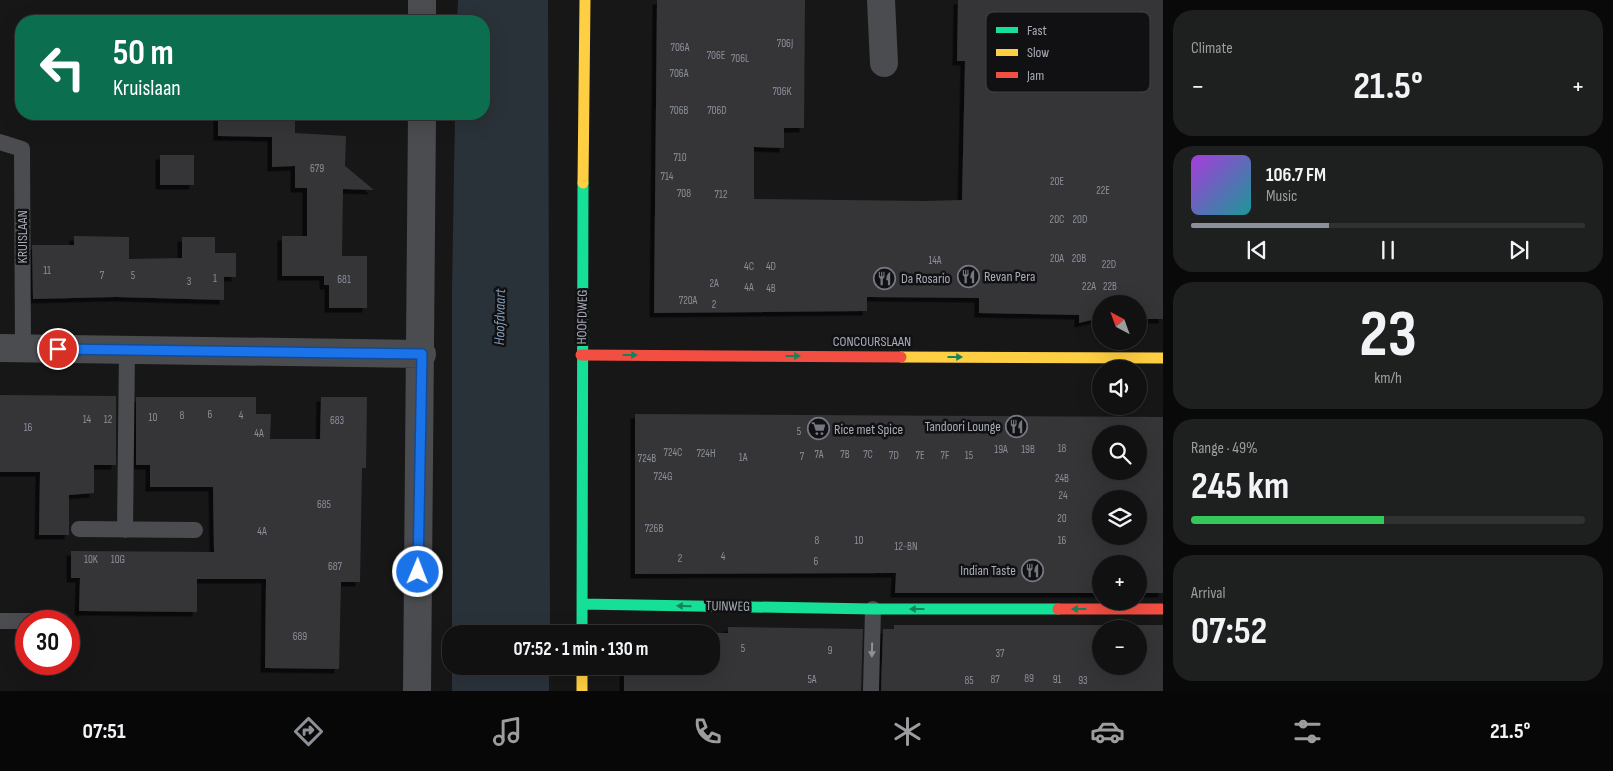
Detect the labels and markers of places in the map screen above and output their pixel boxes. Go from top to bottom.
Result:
restaurant icon: Revan Pera [956,264,980,288]
restaurant icon: Da Rosario [873,266,897,290]
place label: Revan Pera [984,268,1035,285]
place label: Da Rosario [901,270,950,287]
pin [37,328,79,370]
restaurant icon: Tandoori Lounge [1005,414,1029,438]
supermarket icon: Rice met Spice [806,417,830,441]
place label: Tandoori Lounge [925,418,1001,435]
place label: Rice met Spice [834,421,903,438]
restaurant icon: Indian Taste [1020,558,1044,582]
place label: Indian Taste [960,562,1016,579]

